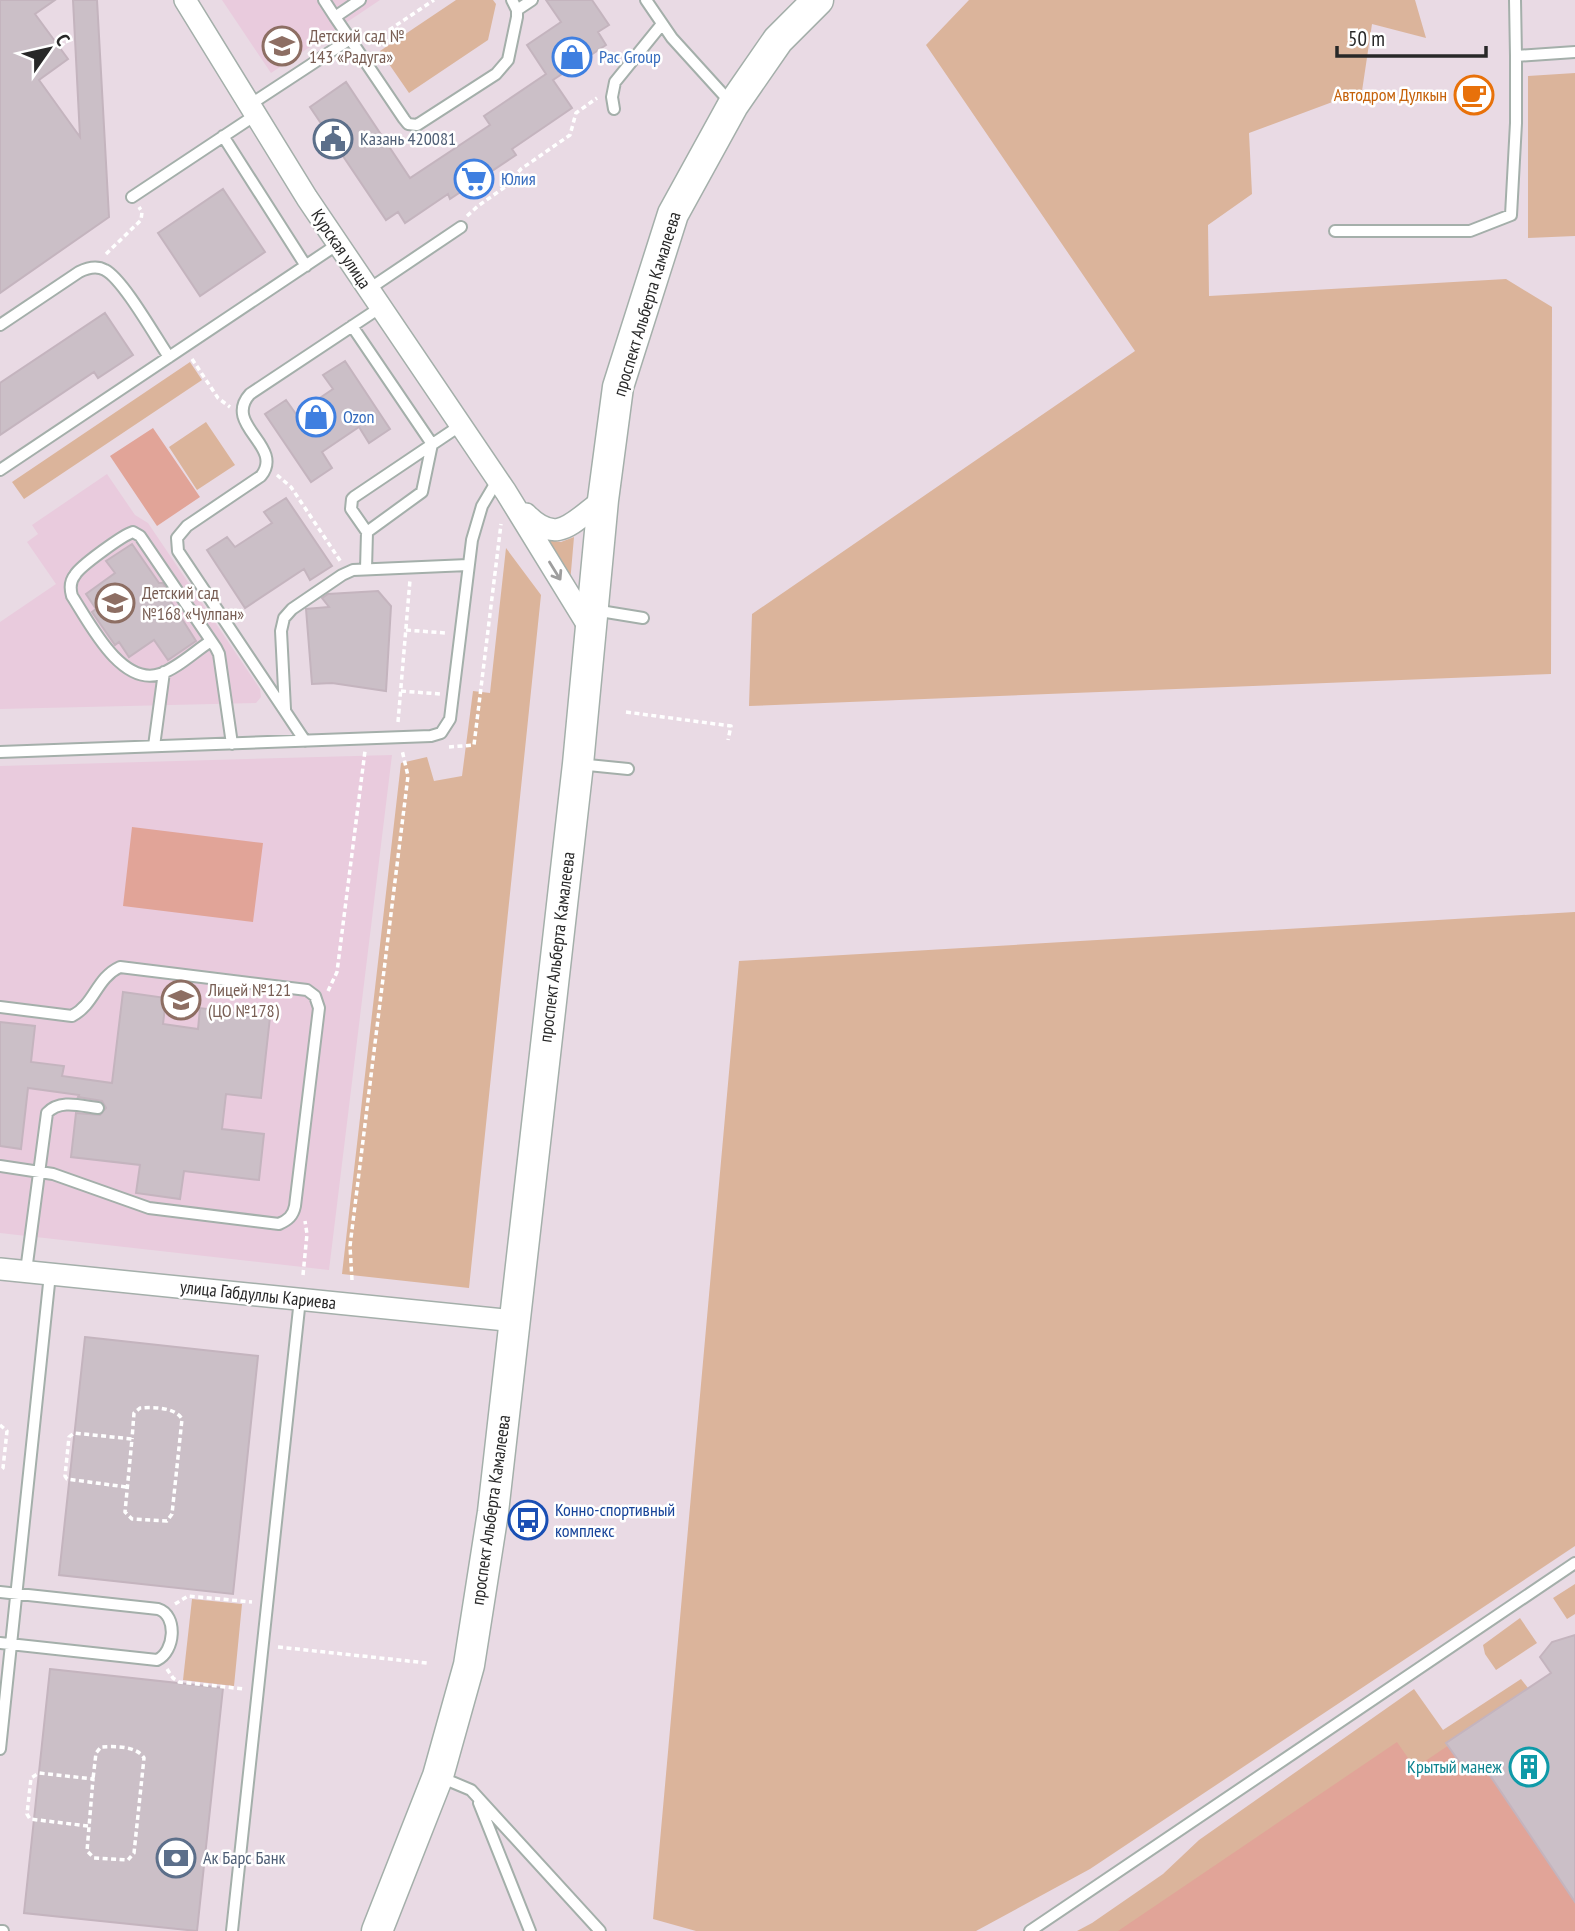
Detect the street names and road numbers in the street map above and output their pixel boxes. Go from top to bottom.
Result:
street label: Курская улица [306,204,377,293]
street label: проспект Альберта Камалеева [607,209,686,399]
street label: проспект Альберта Камалеева [533,850,580,1044]
street label: улица Габдуллы Кариева [179,1275,337,1314]
street label: проспект Альберта Камалеева [466,1413,515,1606]

